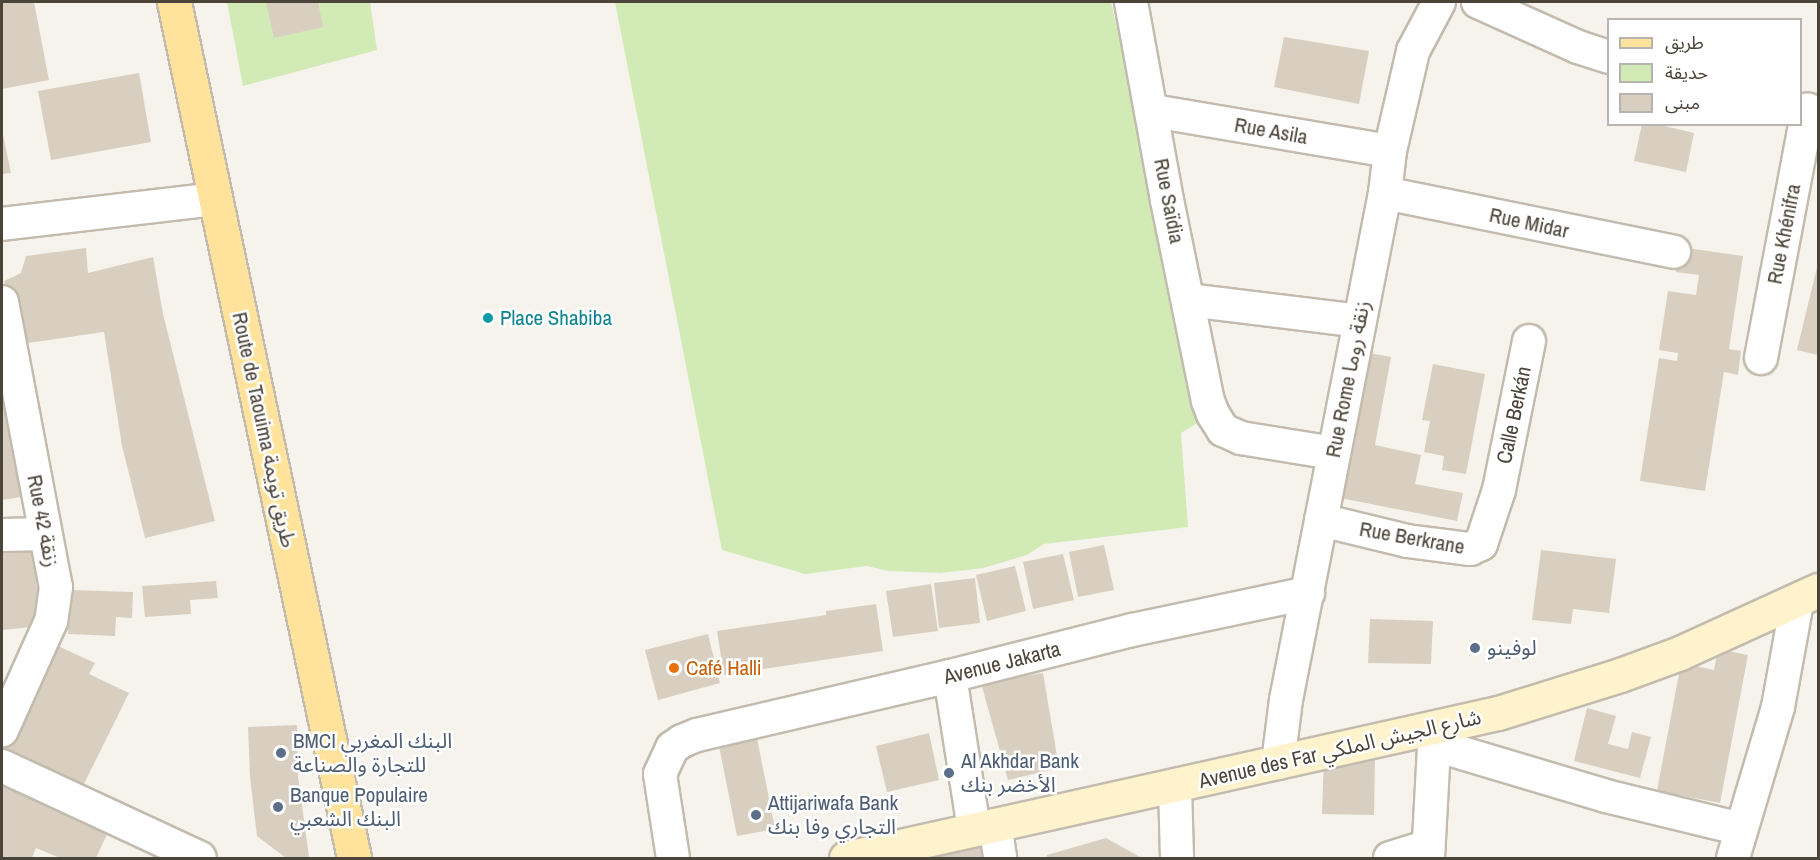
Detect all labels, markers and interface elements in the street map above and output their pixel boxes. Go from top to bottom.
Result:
legend [1607,18,1802,126]
text: طريق [1665,30,1704,55]
text: حديقة [1665,60,1708,85]
text: مبنى [1665,90,1700,115]
street label: Rue Asila [1232,112,1310,150]
street label: Rue Saïdia [1148,156,1190,246]
street label: Rue Khénifra [1762,182,1806,286]
street label: Rue Midar [1487,202,1571,244]
street label: Rue Rome زنقة روما [1320,298,1376,460]
place label: Place Shabiba [500,305,612,331]
street label: Route de Taouima طريق تويمة [227,310,301,550]
marker: Place Shabiba [481,311,495,325]
street label: Calle Berkán [1491,364,1537,466]
street label: Rue 42 زنقة [22,473,64,569]
street label: Rue Berkrane [1357,516,1467,560]
place label: لوفينو [1487,635,1537,661]
street label: Avenue Jakarta [941,636,1063,690]
marker: لوفينو [1468,641,1482,655]
place label: Café Halli [686,655,762,681]
marker: Café Halli [667,661,681,675]
street label: Avenue des Far شارع الجيش الملكي [1196,704,1484,794]
place label: BMCI البنك المغربي للتجارة والصناعة [293,728,452,778]
marker: BMCI البنك المغربي للتجارة والصناعة [274,746,288,760]
place label: Al Akhdar Bank الأخضر بنك [961,748,1080,798]
marker: Al Akhdar Bank الأخضر بنك [942,766,956,780]
place label: Banque Populaire البنك الشعبي [290,782,428,832]
place label: Attijariwafa Bank التجاري وفا بنك [768,790,898,840]
marker: Banque Populaire البنك الشعبي [271,800,285,814]
marker: Attijariwafa Bank التجاري وفا بنك [749,808,763,822]

